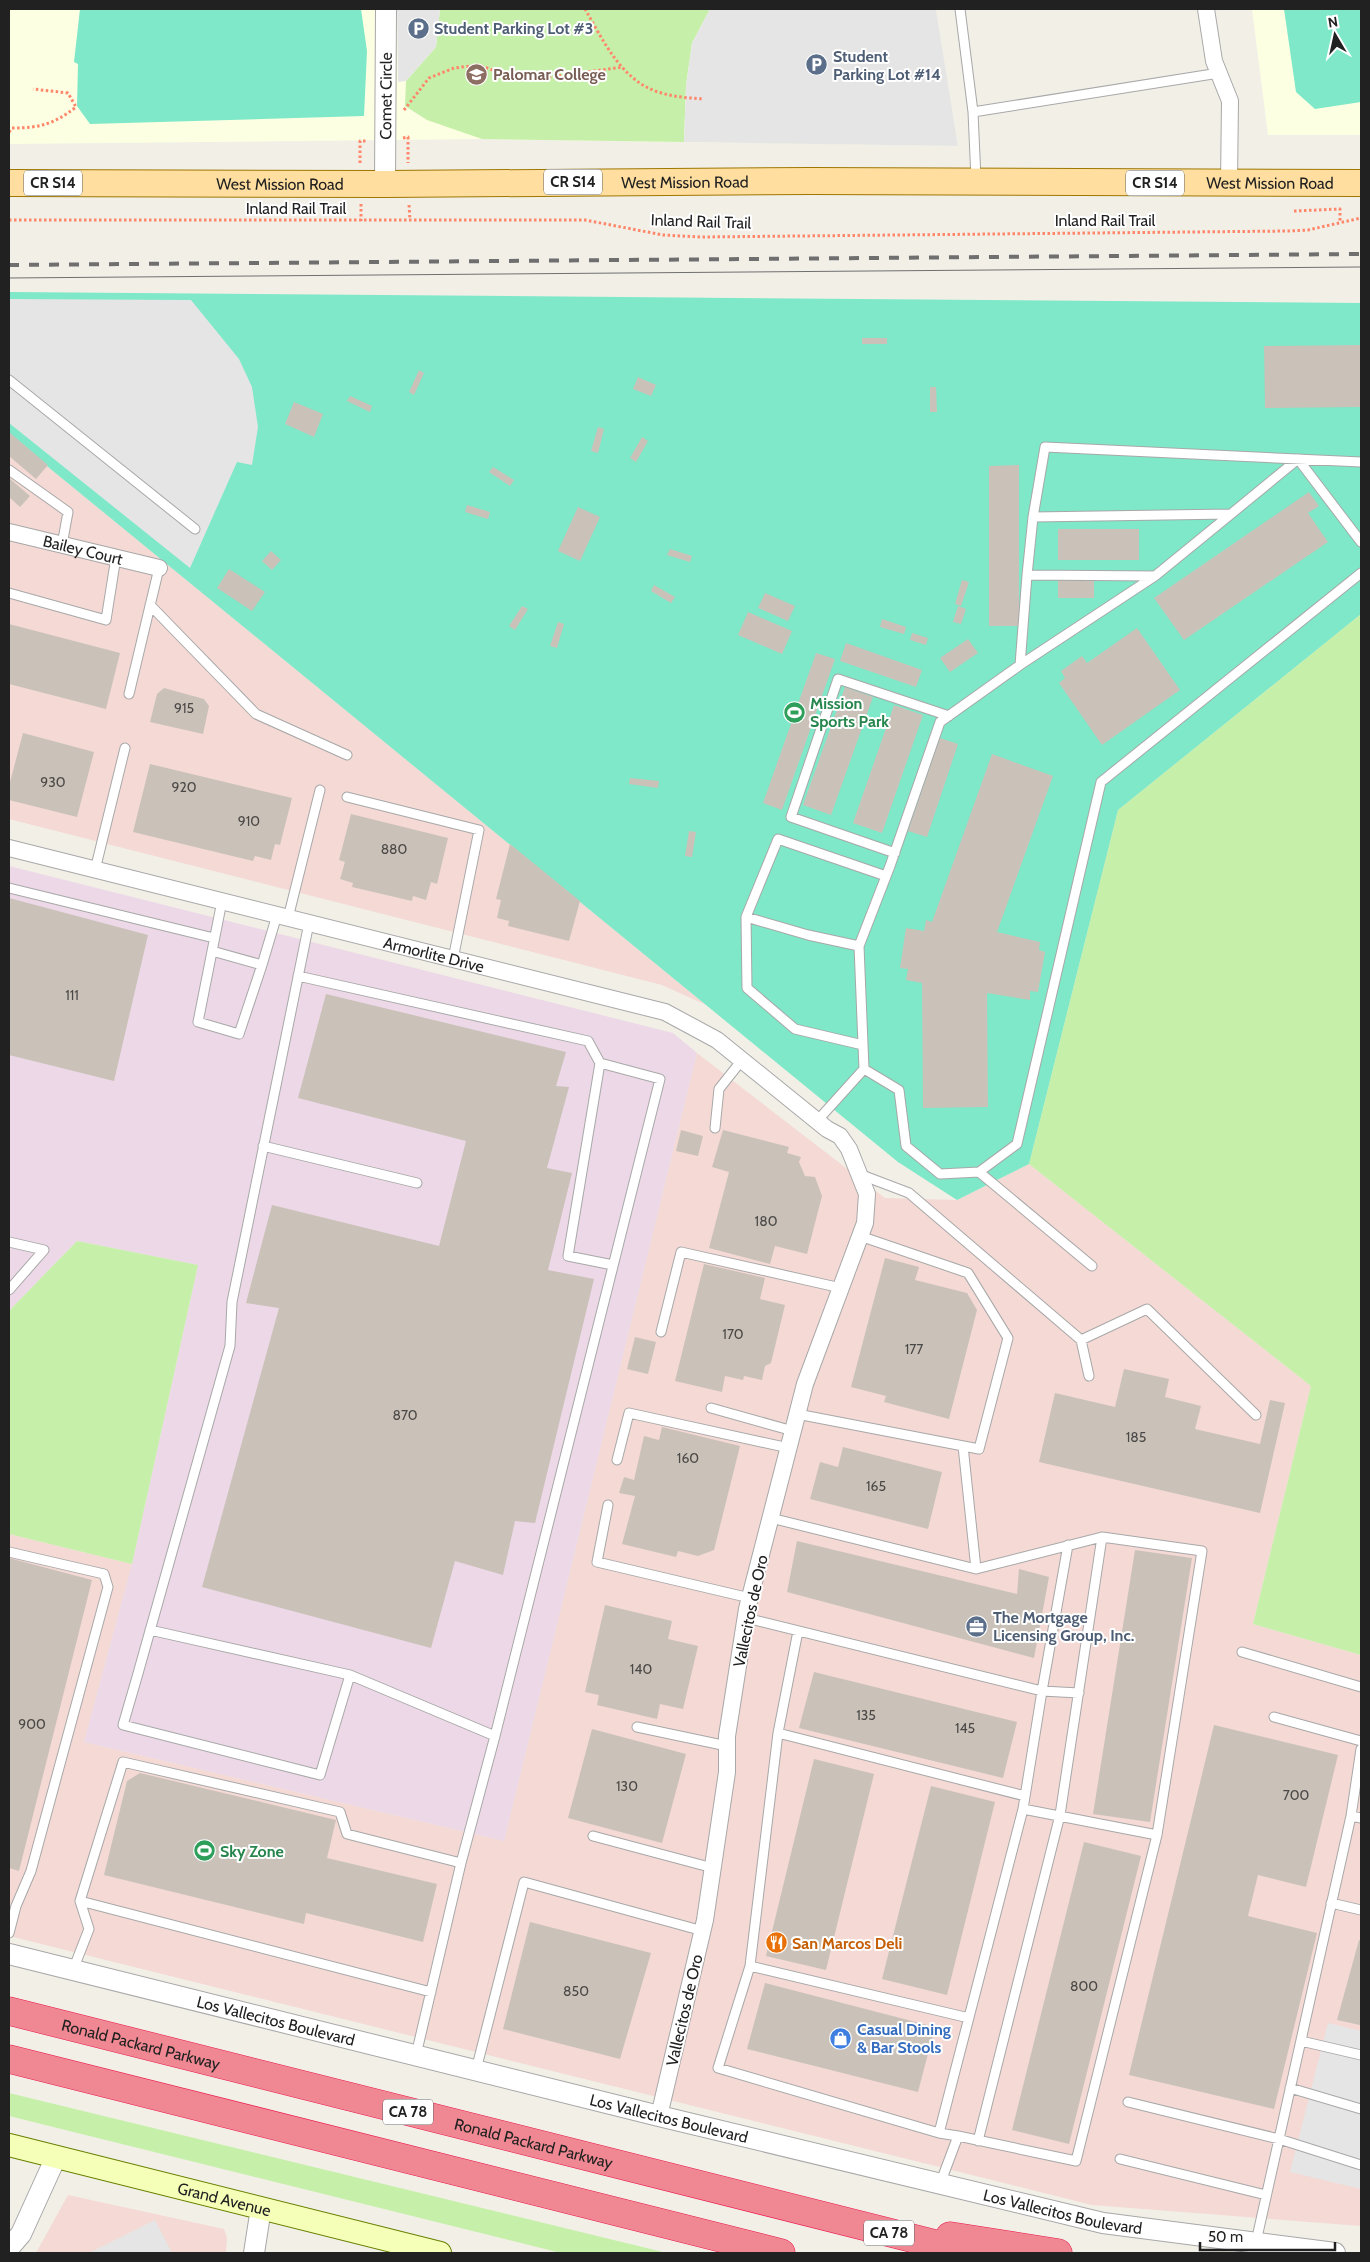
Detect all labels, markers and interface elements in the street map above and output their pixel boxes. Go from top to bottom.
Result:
north arrow [1310,10,1360,60]
text: N [1327,12,1339,32]
parking icon: Student Parking Lot #3 [406,16,430,40]
place label: Student Parking Lot #3 [434,19,593,38]
place label: Student Parking Lot #14 [833,47,941,84]
street label: Comet Circle [376,52,396,140]
parking icon: Student Parking Lot #14 [805,53,829,77]
school or university icon: Palomar College [465,62,489,86]
place label: Palomar College [493,65,606,84]
road number: CR S14 [24,170,82,196]
road number: CR S14 [544,170,602,194]
road number: CR S14 [1126,170,1184,196]
street label: West Mission Road [621,172,749,192]
street label: West Mission Road [1206,173,1334,193]
street label: West Mission Road [216,175,344,194]
street label: Inland Rail Trail [246,199,347,218]
street label: Inland Rail Trail [650,210,752,233]
street label: Inland Rail Trail [1055,211,1156,230]
street label: Bailey Court [41,531,125,569]
place label: Mission Sports Park [810,694,889,731]
house number: 915 [174,699,194,717]
sports icon: Mission Sports Park [782,700,806,724]
house number: 930 [40,773,66,791]
house number: 920 [171,778,197,796]
house number: 910 [238,812,260,830]
house number: 880 [381,840,408,858]
street label: Armorlite Drive [381,933,486,976]
house number: 111 [65,986,79,1004]
house number: 180 [755,1212,778,1230]
house number: 170 [722,1325,744,1343]
house number: 177 [905,1340,923,1358]
house number: 870 [392,1406,418,1424]
house number: 185 [1126,1428,1146,1446]
house number: 160 [677,1449,699,1467]
house number: 165 [866,1477,886,1495]
street label: Vallecitos de Oro [729,1553,772,1669]
place label: The Mortgage Licensing Group, Inc. [993,1608,1134,1645]
office icon: The Mortgage Licensing Group, Inc. [965,1614,989,1638]
house number: 140 [630,1660,652,1678]
house number: 135 [856,1706,876,1724]
house number: 900 [18,1715,46,1733]
house number: 145 [955,1719,975,1737]
house number: 130 [616,1777,638,1795]
house number: 700 [1283,1786,1309,1804]
sports icon: Sky Zone [192,1839,216,1863]
place label: Sky Zone [220,1842,284,1861]
restaurant icon: San Marcos Deli [764,1931,788,1955]
place label: San Marcos Deli [792,1934,902,1953]
street label: Vallecitos de Oro [662,1952,707,2068]
house number: 800 [1070,1977,1098,1995]
house number: 850 [563,1982,589,2000]
street label: Los Vallecitos Boulevard [195,1992,357,2050]
street label: Ronald Packard Parkway [59,2016,222,2074]
place label: Casual Dining & Bar Stools [857,2020,951,2057]
shop icon: Casual Dining & Bar Stools [829,2026,853,2050]
street label: Los Vallecitos Boulevard [588,2090,750,2147]
road number: CA 78 [383,2100,433,2124]
street label: Ronald Packard Parkway [452,2114,615,2173]
street label: Grand Avenue [176,2179,273,2220]
street label: Los Vallecitos Boulevard [981,2185,1143,2238]
road number: CA 78 [864,2220,914,2246]
scale bar [1200,2220,1335,2252]
text: 50 m [1208,2228,1243,2246]

